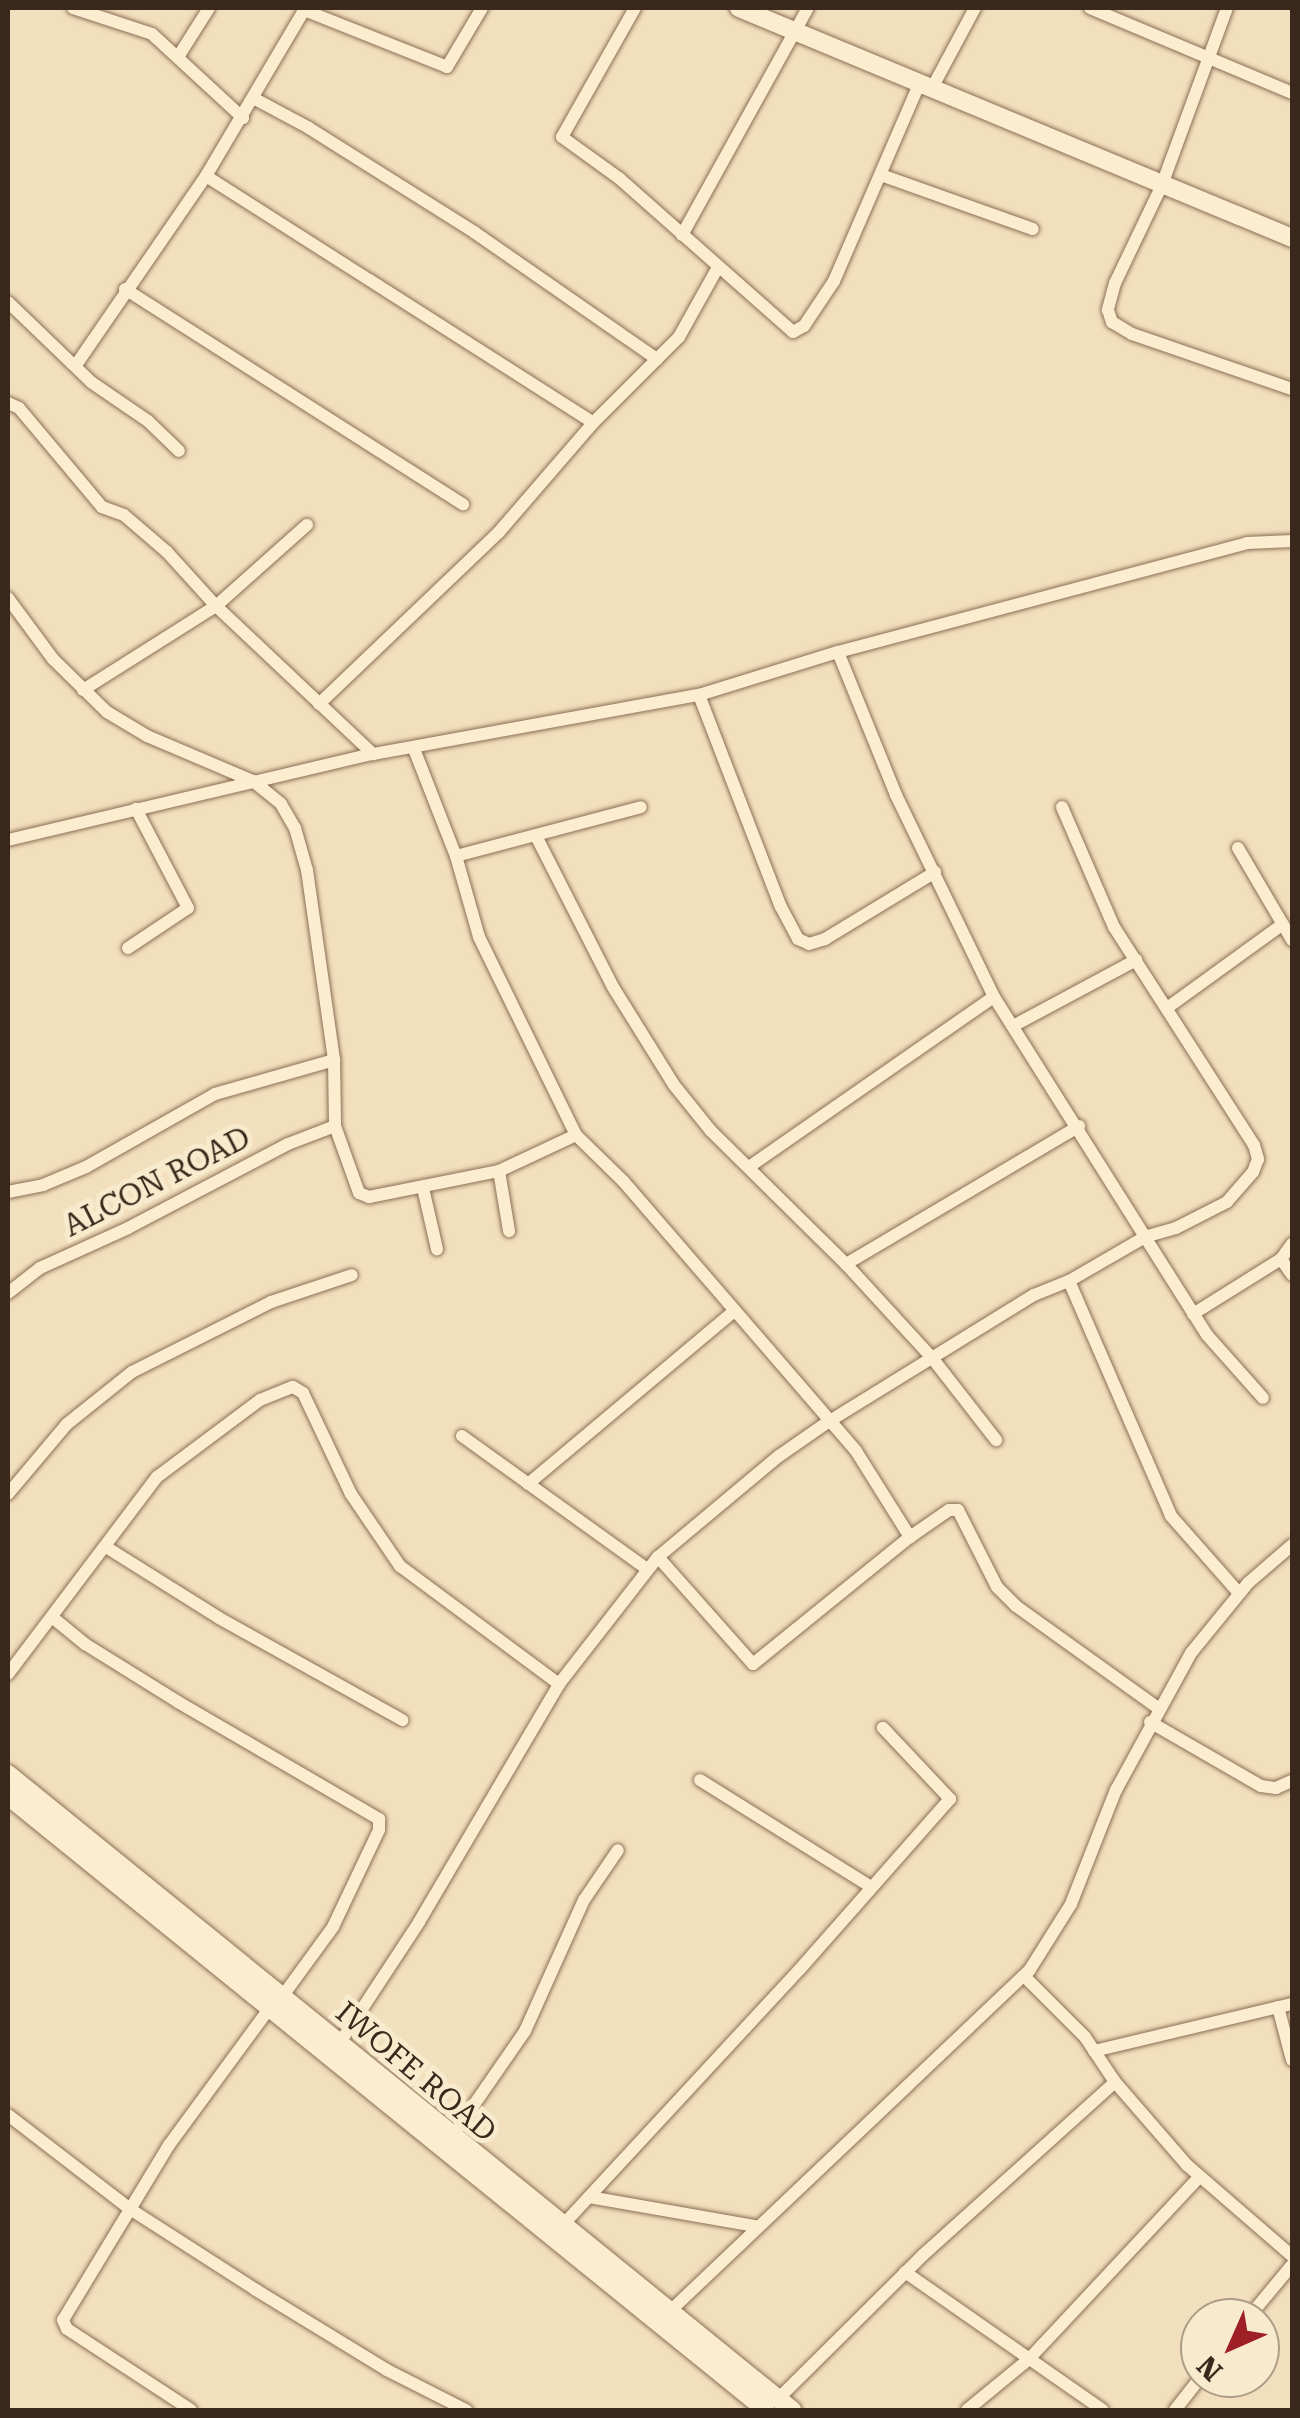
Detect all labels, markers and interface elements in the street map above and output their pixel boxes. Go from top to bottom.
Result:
street label: ALCON ROAD [58,1120,256,1244]
street label: IWOFE ROAD [329,1995,503,2149]
north arrow [1180,2298,1280,2398]
text: N [1191,2349,1229,2387]

